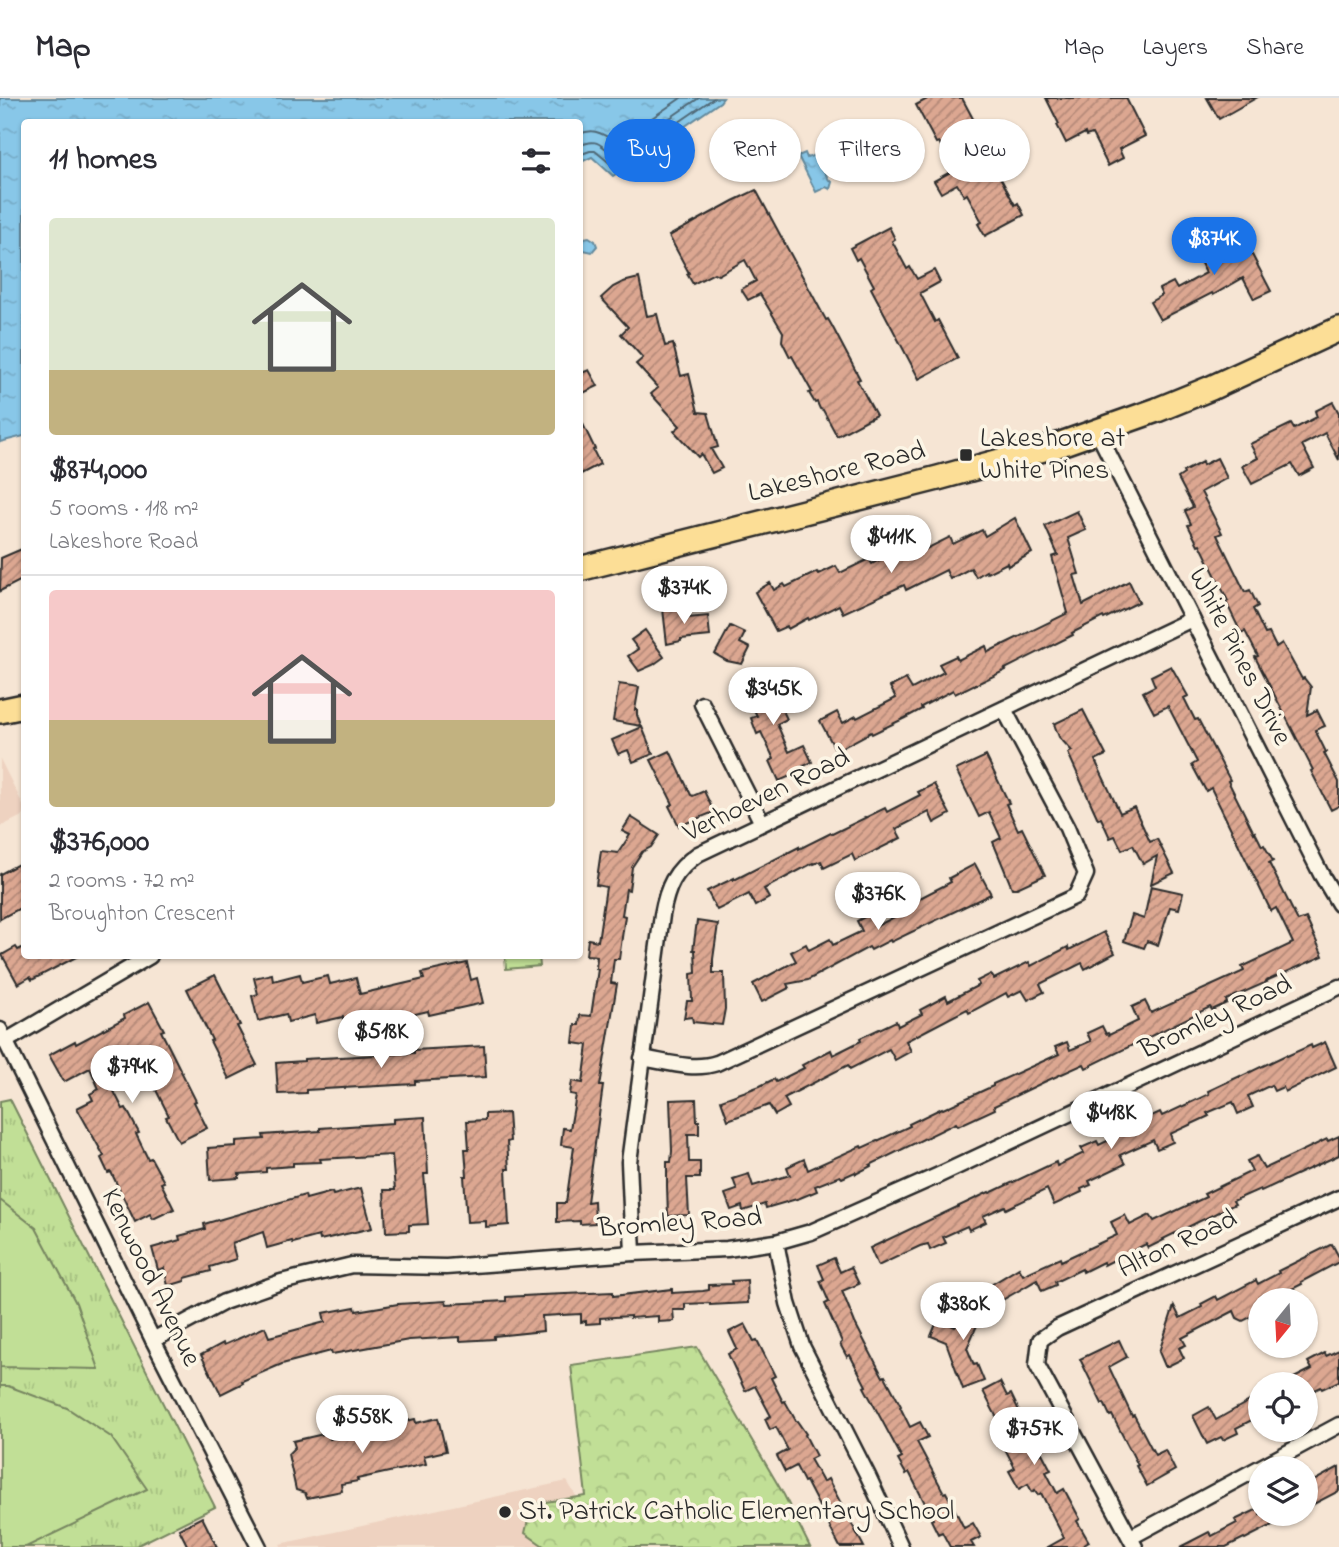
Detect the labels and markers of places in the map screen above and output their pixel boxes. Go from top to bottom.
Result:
pin: $874K [1165,218,1263,277]
place label: Lakeshore at White Pines [980,419,1125,492]
marker: Lakeshore at White Pines [958,447,974,463]
pin: $411K [842,516,940,575]
pin: $374K [635,566,733,626]
pin: $345K [724,668,822,727]
pin: $376K [829,872,927,932]
pin: $518K [332,1010,430,1070]
pin: $794K [83,1046,181,1105]
pin: $418K [1062,1091,1160,1151]
pin: $380K [914,1282,1012,1342]
pin: $558K [313,1396,411,1455]
pin: $757K [985,1408,1083,1467]
place label: St. Patrick Catholic Elementary School [519,1492,954,1533]
marker: St. Patrick Catholic Elementary School [497,1504,513,1520]

